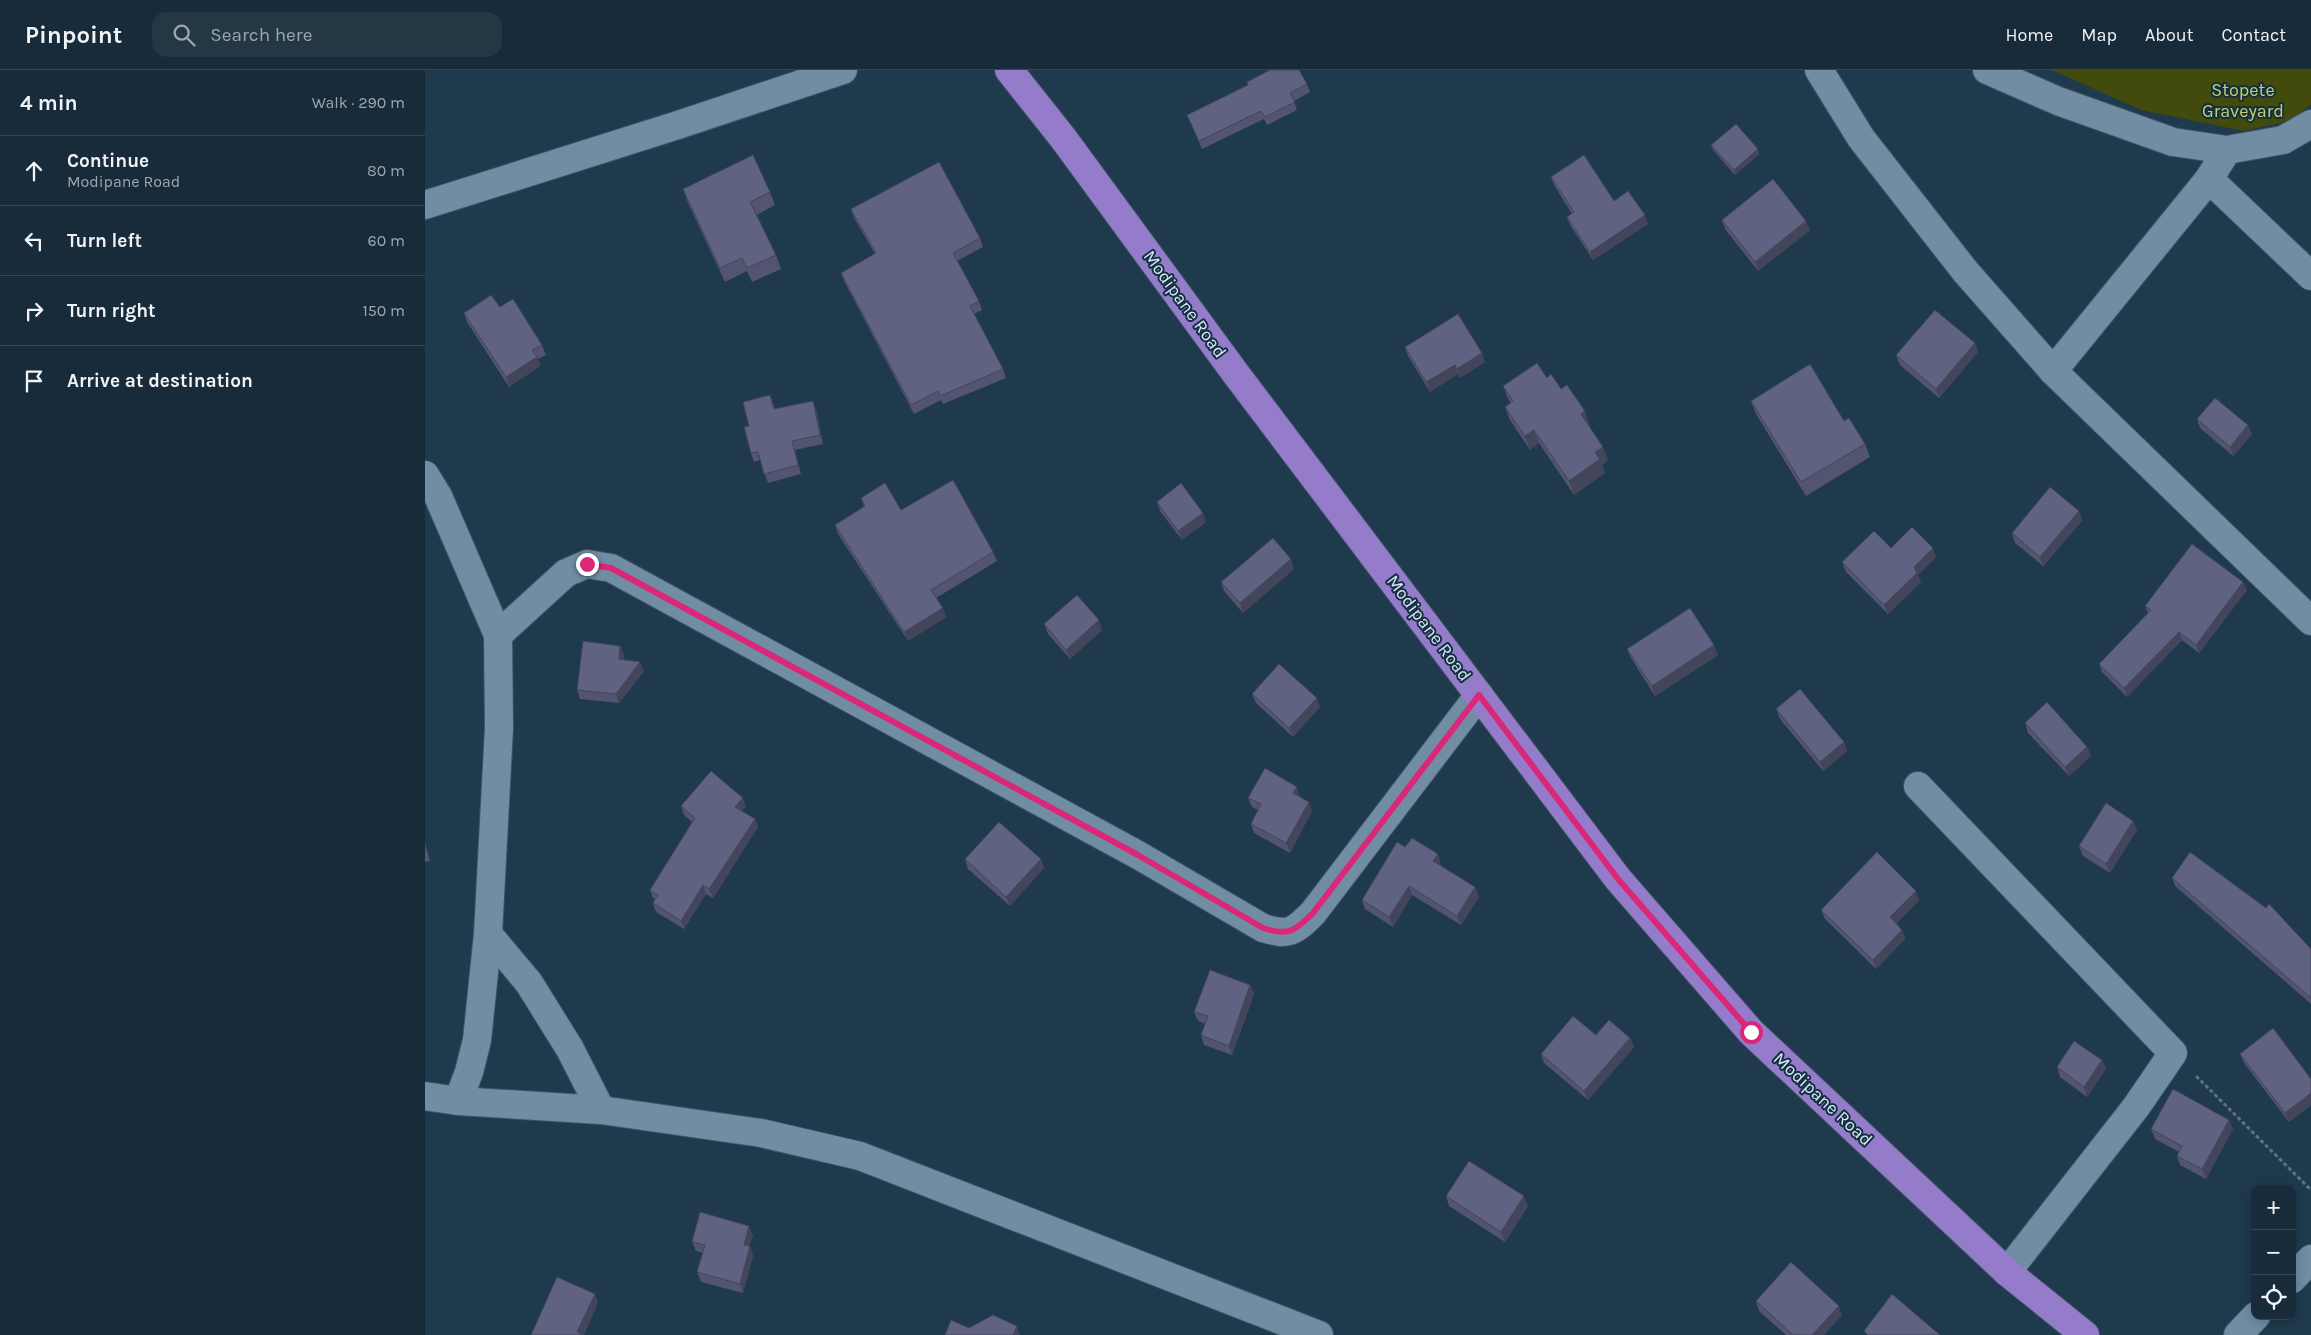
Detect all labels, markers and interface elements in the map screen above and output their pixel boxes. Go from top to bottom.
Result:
search box [152,12,502,57]
text: Pinpoint [25,21,122,49]
icon: search [170,21,198,49]
text: Search here [210,24,312,46]
text: Home [2005,24,2053,46]
text: Map [2081,24,2117,46]
text: About [2145,24,2194,46]
text: Contact [2222,24,2286,46]
park label: Stopete Graveyard [2202,79,2284,122]
text: 4 min [20,91,78,115]
text: Walk · 290 m [312,93,405,112]
text: Continue [67,150,149,172]
icon: ahead [20,157,48,185]
text: 80 m [367,161,405,180]
text: Modipane Road [67,172,180,191]
icon: left [20,227,48,255]
text: Turn left [67,230,142,252]
text: 60 m [368,231,405,250]
street label: Modipane Road [1139,246,1231,362]
icon: right [20,297,48,325]
text: Turn right [67,300,156,322]
text: 150 m [362,301,405,320]
icon: arrive [20,367,48,395]
text: Arrive at destination [67,370,253,392]
route end [576,553,599,576]
street label: Modipane Road [1382,571,1476,685]
route start [1740,1021,1763,1044]
street label: Modipane Road [1769,1048,1877,1150]
map controls [2251,1185,2296,1320]
button: + [2251,1185,2296,1230]
button: − [2251,1230,2296,1275]
button: locate [2251,1275,2296,1320]

